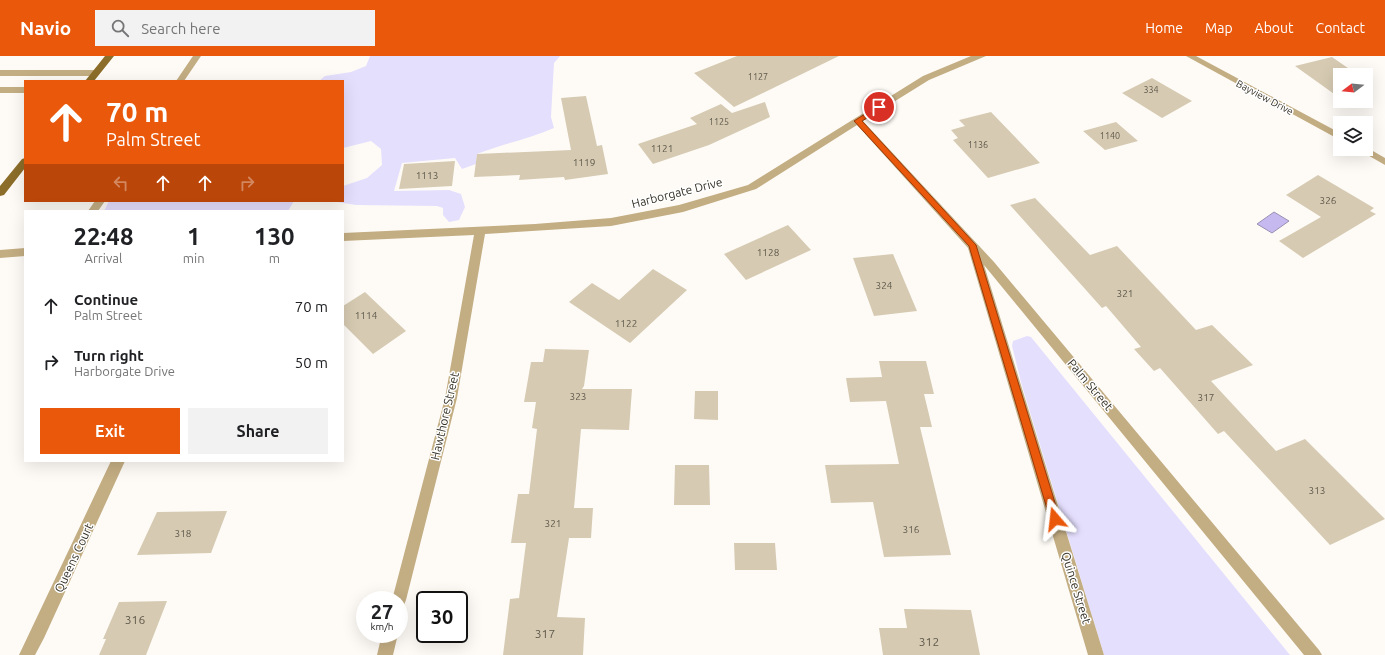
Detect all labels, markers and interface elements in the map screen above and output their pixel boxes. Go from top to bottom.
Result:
search box [95,10,375,46]
text: Navio [20,17,71,39]
icon: search [109,17,131,39]
text: Search here [141,20,220,37]
text: Home [1145,20,1183,36]
text: Map [1205,20,1233,36]
text: About [1255,20,1294,36]
text: Contact [1316,20,1365,36]
north arrow [1333,68,1373,108]
map controls [1333,68,1373,156]
house number: 1127 [748,72,768,82]
street label: Bayview Drive [1234,78,1295,117]
house number: 334 [1143,85,1159,95]
pin [862,90,896,124]
icon: ahead [40,96,92,148]
text: 70 m [106,96,168,127]
icon: arrive [868,96,890,118]
button: layers [1333,116,1373,156]
house number: 1125 [709,117,729,127]
text: Palm Street [106,129,200,149]
house number: 1140 [1100,131,1120,141]
house number: 1136 [968,140,988,150]
house number: 1121 [651,143,673,154]
house number: 1119 [573,157,595,168]
house number: 1113 [416,170,438,181]
icon: left [110,172,132,194]
icon: ahead [152,172,174,194]
icon: ahead [194,172,216,194]
icon: right [236,172,258,194]
street label: Harborgate Drive [630,175,724,210]
house number: 326 [1320,195,1337,206]
text: 22:48 [73,223,133,250]
text: 1 [187,223,200,250]
text: 130 [254,223,295,250]
house number: 1128 [757,247,780,258]
text: Arrival [84,251,122,265]
text: min [183,251,205,265]
text: m [269,251,280,265]
house number: 324 [876,280,893,291]
house number: 321 [1117,288,1133,299]
text: Continue [74,291,138,308]
icon: ahead [40,295,62,317]
text: 70 m [295,298,328,315]
text: Palm Street [74,308,142,322]
house number: 1114 [355,310,378,321]
house number: 1122 [615,318,637,329]
text: Turn right [74,347,144,364]
icon: right [40,351,62,373]
text: 50 m [295,354,328,371]
street label: Palm Street [1065,356,1116,413]
text: Harborgate Drive [74,364,175,378]
street label: Hawthore Street [428,370,461,461]
house number: 323 [570,391,586,402]
house number: 317 [1198,392,1214,403]
button: Exit [40,408,180,454]
button: Share [188,408,328,454]
house number: 313 [1309,485,1325,496]
position arrow [1034,498,1076,540]
house number: 321 [545,518,561,529]
street label: Queens Court [52,521,95,594]
house number: 316 [903,524,920,535]
house number: 318 [175,528,192,539]
street label: Quince Street [1059,550,1094,626]
speed limit sign: 30 [416,591,468,643]
text: 27 [371,600,393,623]
house number: 316 [125,613,145,626]
text: km/h [370,621,394,632]
house number: 317 [535,627,555,640]
house number: 312 [919,635,939,648]

